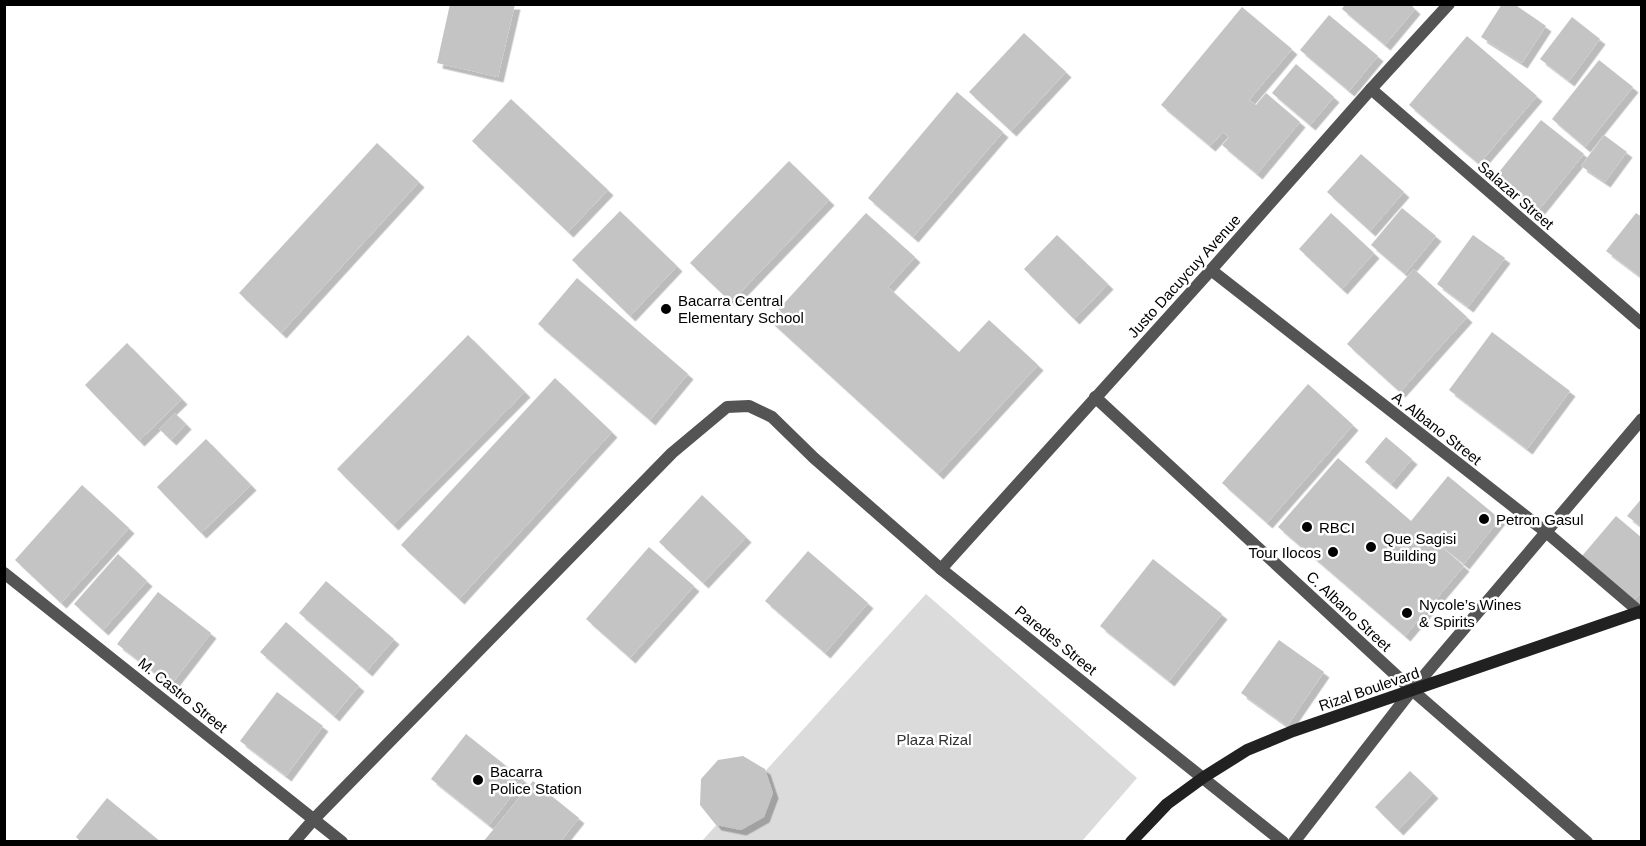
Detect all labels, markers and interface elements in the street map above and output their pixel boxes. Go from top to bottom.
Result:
street label: Salazar Street [1475,157,1558,233]
street label: Justo Dacuycuy Avenue [1124,211,1244,341]
place label: Bacarra Central Elementary School [678,292,804,326]
marker: Bacarra Central Elementary School [659,302,673,316]
street label: A. Albano Street [1389,388,1486,469]
place label: Petron Gasul [1496,511,1584,528]
marker: Petron Gasul [1477,512,1491,526]
place label: RBCI [1319,519,1355,536]
marker: RBCI [1300,520,1314,534]
place label: Que Sagisi Building [1383,530,1456,564]
marker: Que Sagisi Building [1364,540,1378,554]
place label: Tour Ilocos [1248,544,1321,561]
marker: Tour Ilocos [1326,545,1340,559]
street label: C. Albano Street [1303,568,1395,655]
place label: Nycole’s Wines & Spirits [1419,596,1521,630]
street label: Paredes Street [1012,602,1101,679]
marker: Nycole’s Wines & Spirits [1400,606,1414,620]
street label: M. Castro Street [135,654,231,736]
street label: Rizal Boulevard [1317,664,1421,714]
park label: Plaza Rizal [896,731,972,748]
place label: Bacarra Police Station [490,763,582,797]
marker: Bacarra Police Station [471,773,485,787]

